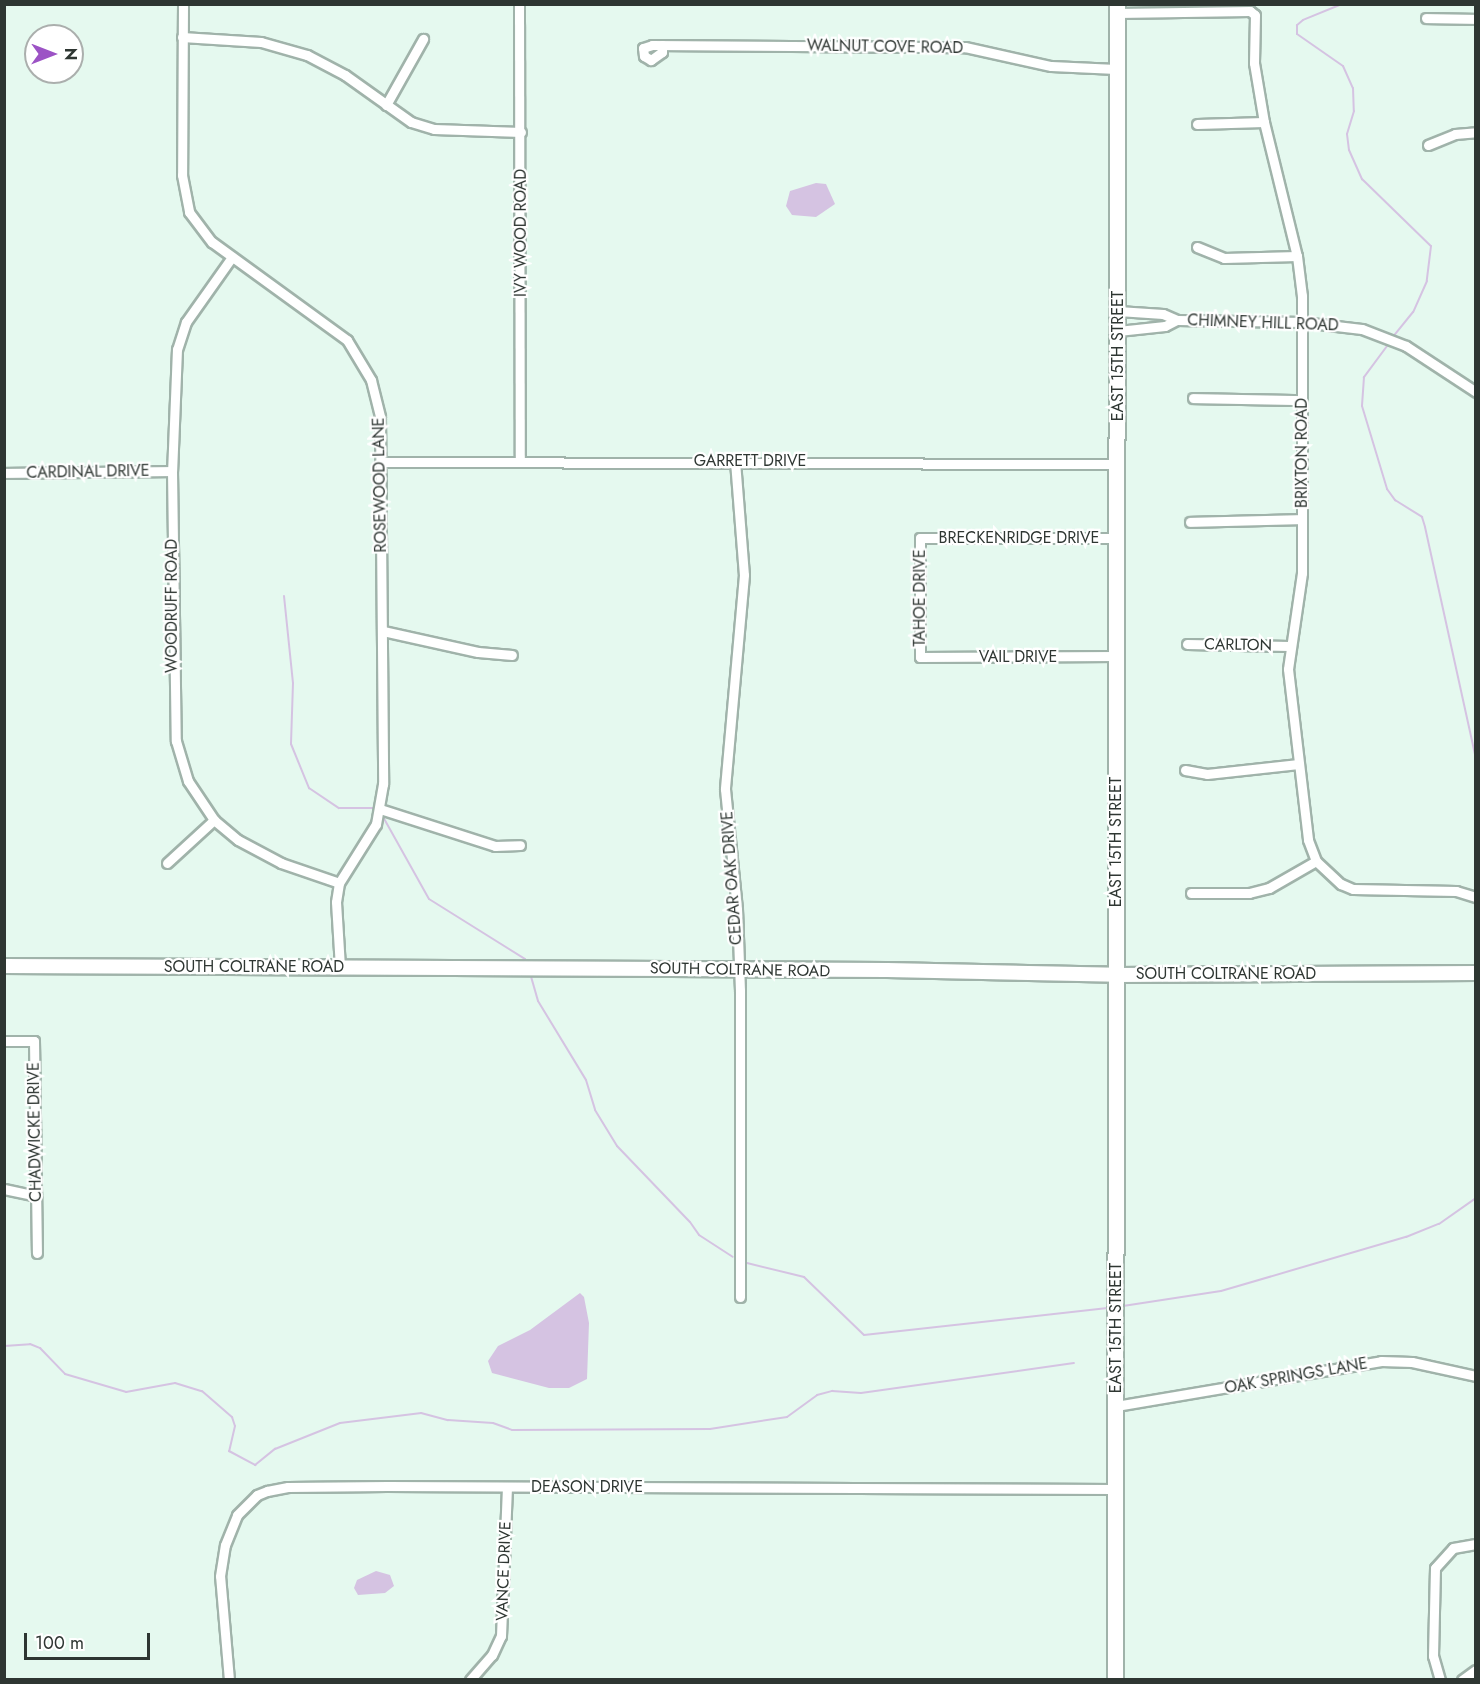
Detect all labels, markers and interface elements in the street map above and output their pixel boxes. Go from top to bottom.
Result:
north arrow [24,24,84,84]
street label: WALNUT COVE ROAD [807,36,963,58]
text: N [59,48,82,60]
street label: IVY WOOD ROAD [511,169,531,297]
street label: EAST 15TH STREET [1108,291,1128,421]
street label: CHIMNEY HILL ROAD [1187,311,1339,335]
street label: BRIXTON ROAD [1292,398,1312,508]
street label: ROSEWOOD LANE [369,417,391,553]
street label: GARRETT DRIVE [694,451,806,471]
street label: CARDINAL DRIVE [26,461,150,483]
street label: BRECKENRIDGE DRIVE [939,528,1099,548]
street label: WOODRUFF ROAD [162,539,182,673]
street label: TAHOE DRIVE [910,549,930,647]
street label: CARLTON [1204,635,1272,655]
street label: VAIL DRIVE [979,647,1057,667]
street label: EAST 15TH STREET [1106,777,1126,907]
street label: CEDAR OAK DRIVE [718,810,746,946]
street label: SOUTH COLTRANE ROAD [164,957,344,977]
street label: SOUTH COLTRANE ROAD [650,959,830,981]
street label: SOUTH COLTRANE ROAD [1136,964,1316,984]
street label: CHADWICKE DRIVE [24,1062,46,1202]
street label: EAST 15TH STREET [1106,1263,1126,1393]
street label: OAK SPRINGS LANE [1223,1354,1369,1398]
street label: DEASON DRIVE [531,1477,643,1497]
street label: VANCE DRIVE [493,1521,515,1621]
scale bar [27,1621,153,1659]
text: 100 m [35,1630,84,1656]

